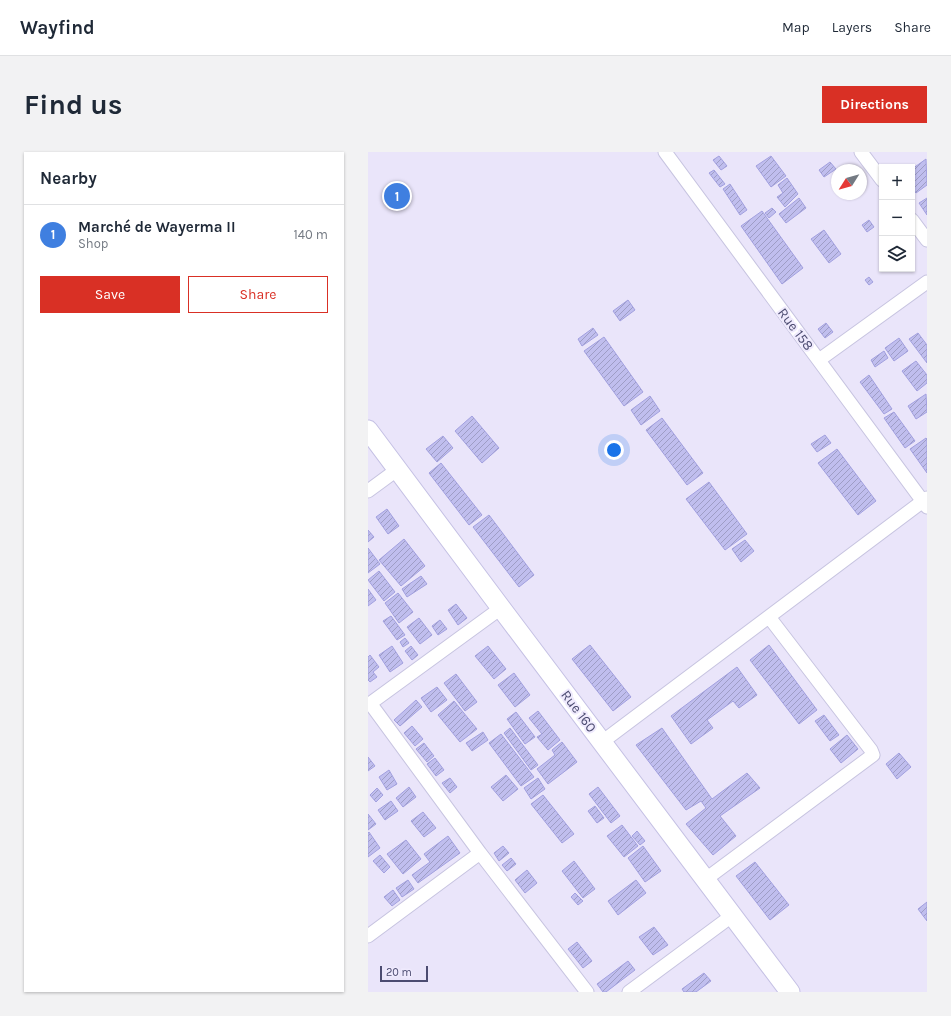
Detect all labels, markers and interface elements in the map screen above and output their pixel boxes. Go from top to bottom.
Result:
text: Wayfind [20,17,95,39]
text: Map [782,19,810,36]
text: Layers [832,19,872,36]
text: Share [894,19,931,36]
button: Directions [822,86,927,123]
text: Find us [24,88,123,121]
north arrow [831,164,867,200]
map controls [879,164,915,272]
button: + [879,164,915,200]
text: Nearby [40,168,97,188]
pin: 1 [384,181,410,211]
button: − [879,200,915,236]
text: Marché de Wayerma II [78,218,235,236]
text: 1 [51,227,55,242]
text: 140 m [293,227,328,242]
text: Shop [78,236,108,251]
button: layers [879,236,915,272]
button: Save [40,276,180,313]
button: Share [188,276,328,313]
street label: Rue 158 [774,305,817,354]
your location [604,440,624,460]
street label: Rue 160 [557,687,600,736]
scale bar [380,964,428,983]
text: 20 m [386,966,412,979]

